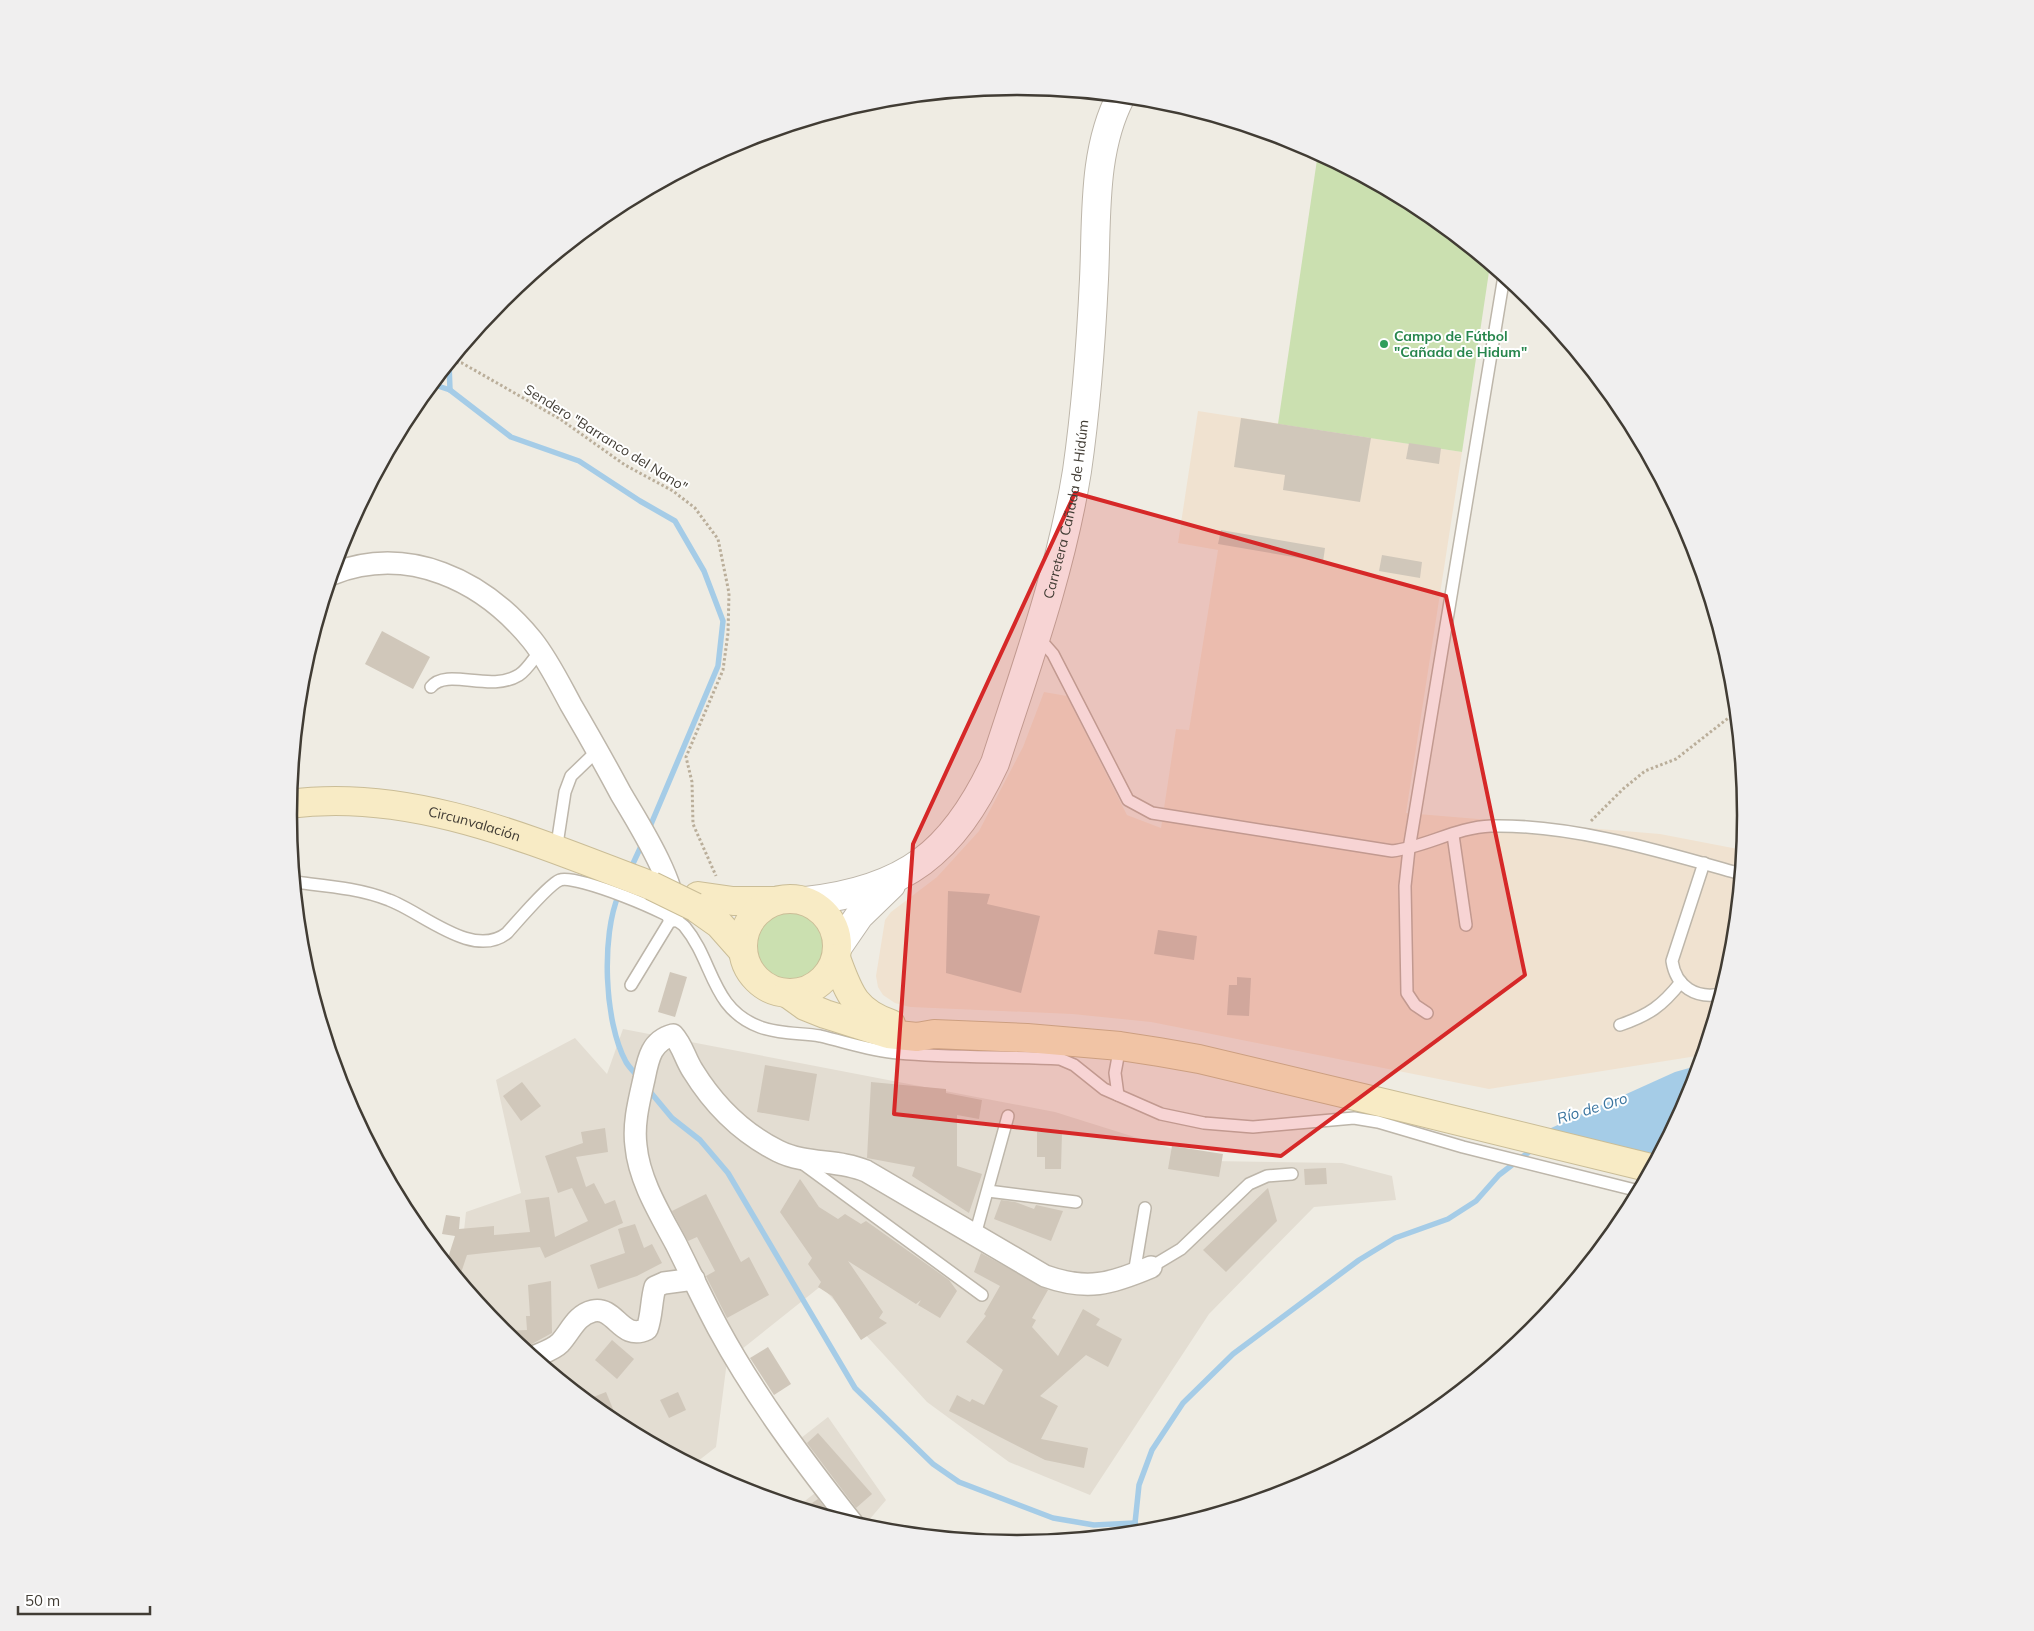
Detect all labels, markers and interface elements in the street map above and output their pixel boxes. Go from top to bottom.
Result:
place label: Campo de Fútbol "Cañada de Hidum" [1394,327,1527,361]
marker: Campo de Fútbol "Cañada de Hidum" [1378,338,1390,350]
street label: Sendero "Barranco del Nano" [521,380,691,496]
street label: Carretera Cañada de Hidúm [1039,419,1092,601]
street label: Circunvalación [427,802,523,845]
water label: Río de Oro [1554,1088,1630,1128]
scale bar [18,1584,150,1616]
text: 50 m [25,1591,60,1610]

